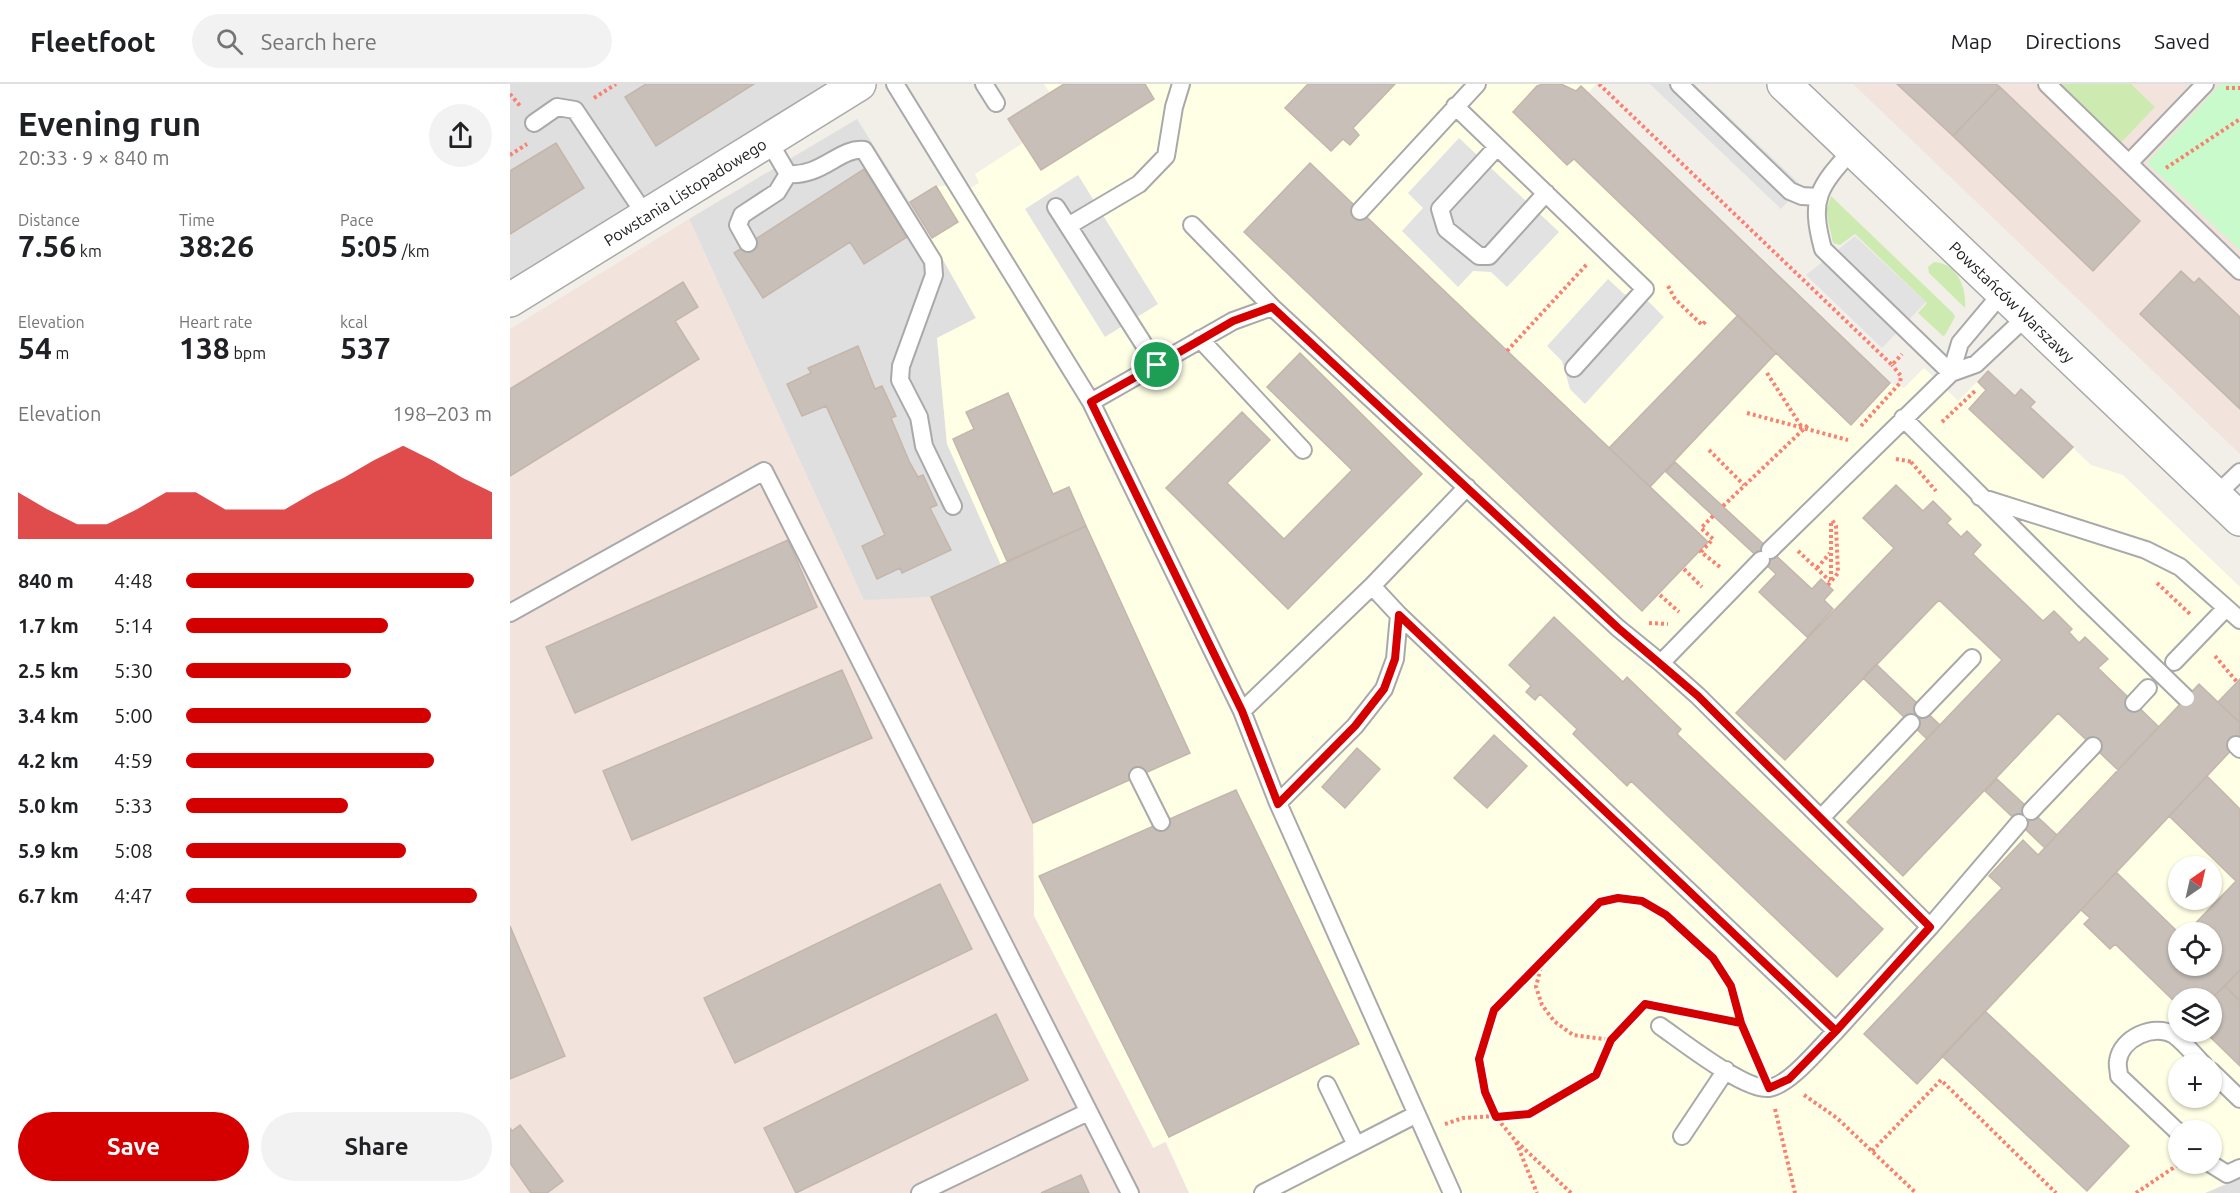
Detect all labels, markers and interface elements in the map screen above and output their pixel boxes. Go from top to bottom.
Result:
search box [192,14,612,68]
icon: search [213,25,246,58]
text: Fleetfoot [30,26,156,57]
text: Search here [261,29,377,54]
text: Map [1951,29,1992,53]
text: Directions [2025,29,2121,53]
text: Saved [2154,29,2210,53]
button: share [429,104,492,167]
text: Evening run [18,105,201,142]
street label: Powstania Listopadowego [600,135,770,249]
text: 20:33 · 9 × 840 m [18,146,170,169]
text: Distance [18,211,80,229]
text: Time [179,211,215,229]
text: Pace [340,211,374,229]
text: 7.56 [18,229,76,263]
text: 38:26 [179,229,254,263]
text: 5:05 [340,229,398,263]
street label: Powstańców Warszawy [1946,238,2078,366]
text: km [76,242,102,260]
text: /km [398,242,430,260]
text: Elevation [18,313,85,331]
text: Heart rate [179,313,253,331]
text: kcal [340,313,368,331]
text: 54 [18,331,52,365]
text: 138 [179,331,230,365]
text: 537 [340,331,391,365]
pin [1131,339,1182,390]
text: m [52,344,69,362]
text: bpm [230,344,266,362]
icon: arrive [1140,348,1173,381]
text: Elevation [18,402,101,425]
text: 198–203 m [393,402,492,425]
text: 840 m [18,569,74,592]
text: 4:48 [114,569,153,592]
text: 1.7 km [18,614,79,637]
text: 5:14 [114,614,153,637]
text: 2.5 km [18,659,79,682]
text: 5:30 [114,659,153,682]
text: 3.4 km [18,704,79,727]
text: 5:00 [114,704,153,727]
text: 4.2 km [18,749,79,772]
text: 4:59 [114,749,153,772]
text: 5.0 km [18,794,79,817]
text: 5:33 [114,794,153,817]
text: 5.9 km [18,839,79,862]
text: 5:08 [114,839,153,862]
north arrow [2168,856,2222,910]
map controls [2168,856,2222,1174]
text: 6.7 km [18,884,79,907]
text: 4:47 [114,884,153,907]
button: locate [2168,922,2222,976]
button: layers [2168,988,2222,1042]
button: + [2168,1054,2222,1108]
button: Save [18,1112,249,1181]
button: Share [261,1112,492,1181]
button: − [2168,1120,2222,1174]

